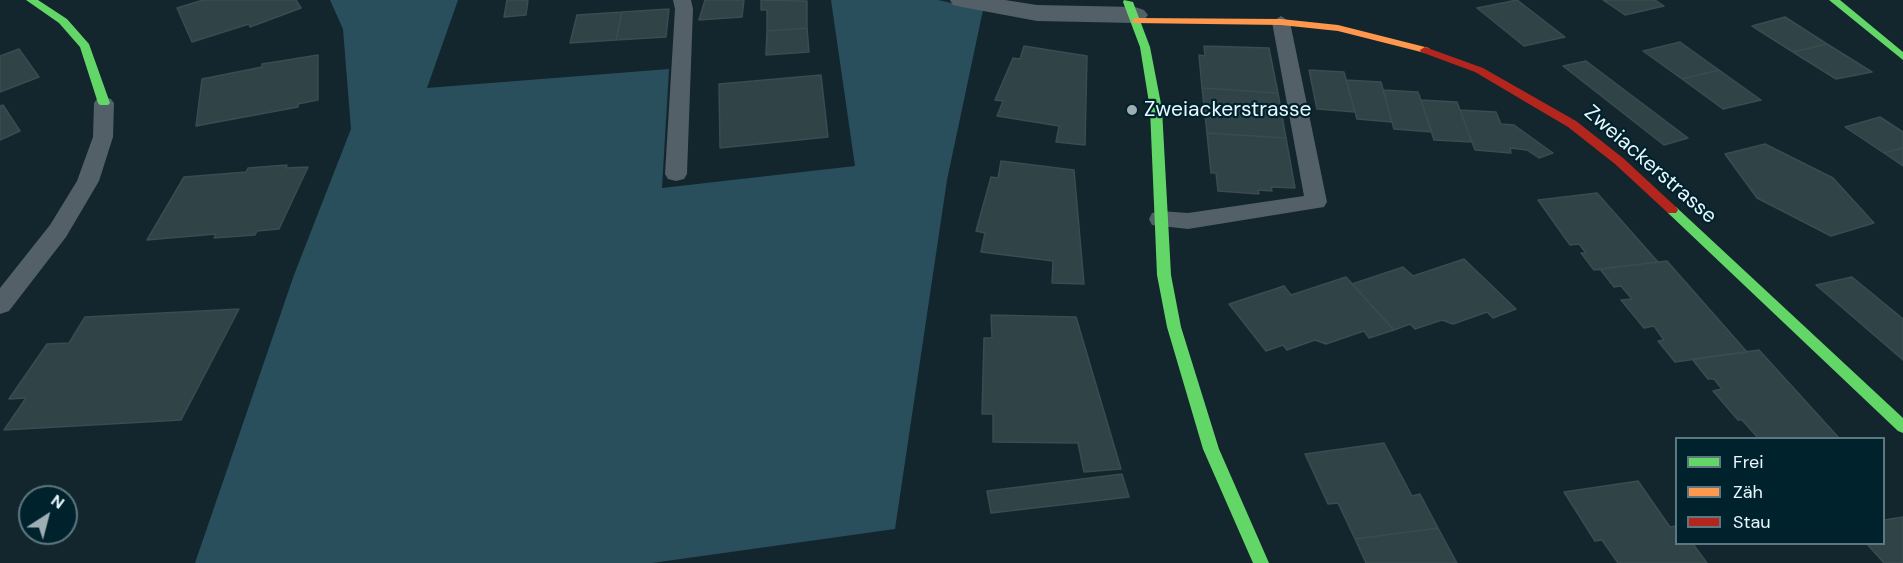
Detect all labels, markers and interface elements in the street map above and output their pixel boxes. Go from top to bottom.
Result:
place label: Zweiackerstrasse [1144,97,1311,123]
street label: Zweiackerstrasse [1579,101,1721,229]
marker: Zweiackerstrasse [1125,103,1139,117]
legend [1675,437,1885,545]
text: Frei [1733,450,1764,474]
text: Zäh [1733,480,1763,504]
north arrow [18,485,78,545]
text: N [47,490,69,514]
text: Stau [1733,510,1771,534]

